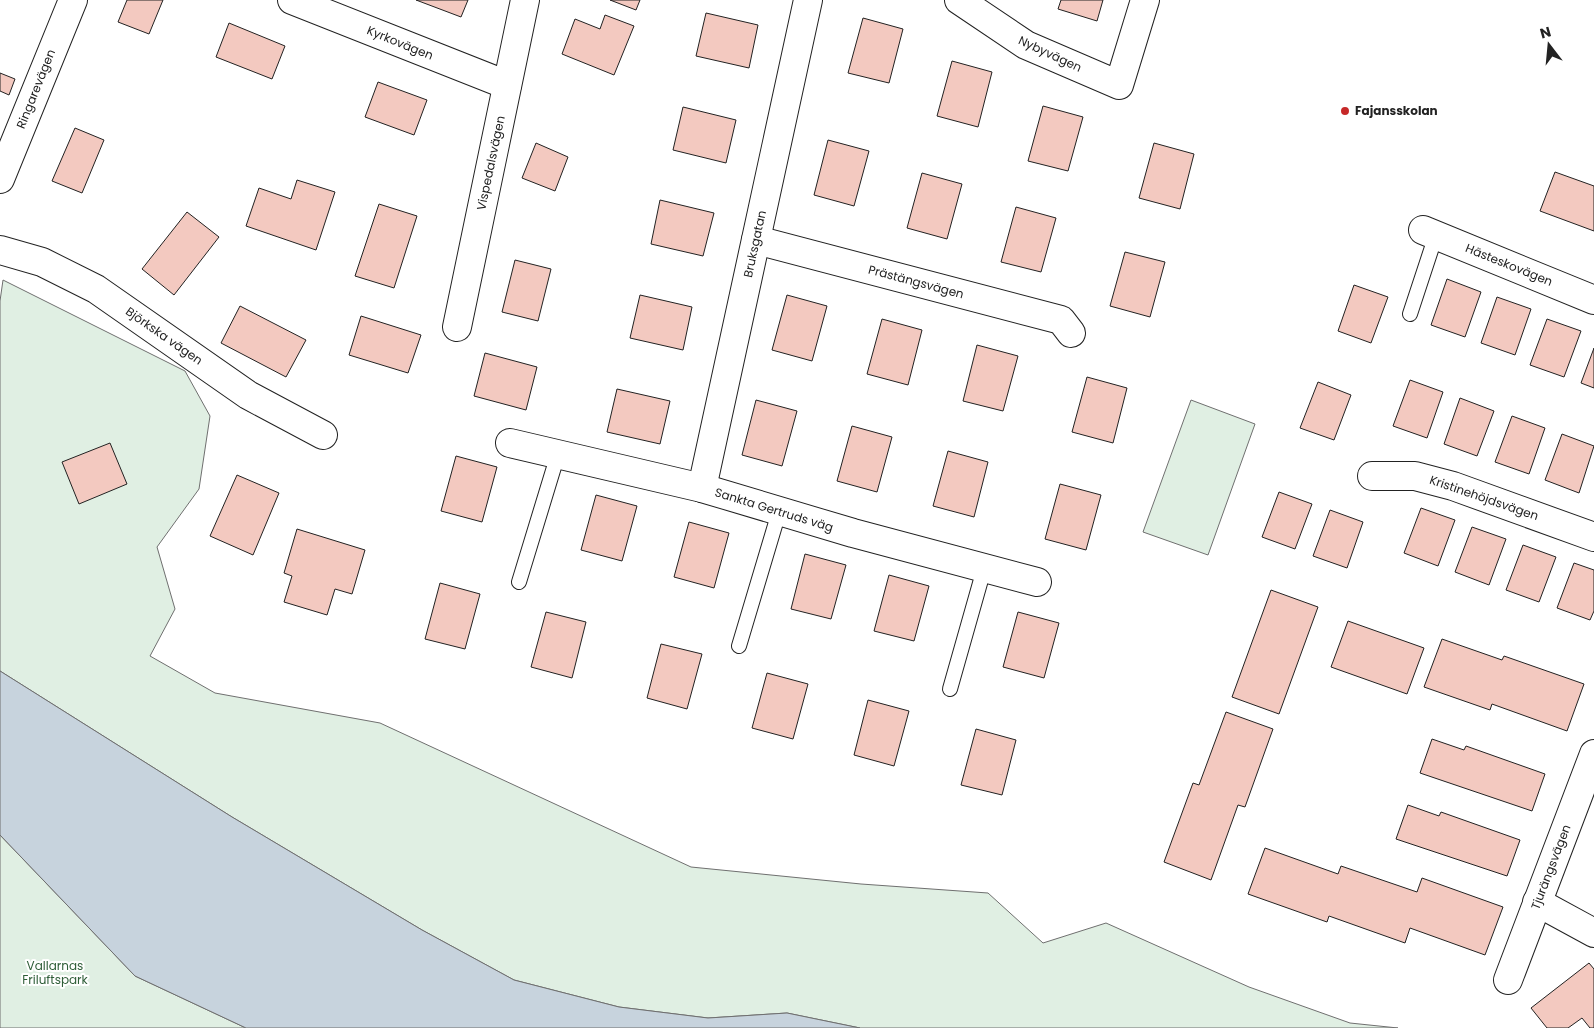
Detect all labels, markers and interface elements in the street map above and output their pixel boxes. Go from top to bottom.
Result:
north arrow [1524,20,1574,70]
street label: Kyrkovägen [364,21,436,64]
text: N [1538,21,1553,44]
street label: Nybyvägen [1016,31,1085,76]
street label: Ringarevägen [12,47,59,131]
place label: Fajansskolan [1355,102,1438,119]
marker: Fajansskolan [1339,105,1351,117]
street label: Vispedalsvägen [472,114,509,212]
street label: Bruksgatan [739,209,770,279]
street label: Hästeskovägen [1463,239,1555,290]
street label: Prästängsvägen [866,261,966,302]
street label: Björkska vägen [122,303,206,369]
street label: Kristinehöjdsvägen [1427,471,1541,524]
street label: Sankta Gertruds väg [713,483,835,536]
street label: Tjurängsvägen [1526,822,1575,912]
park label: Vallarnas Friluftspark [22,957,89,988]

